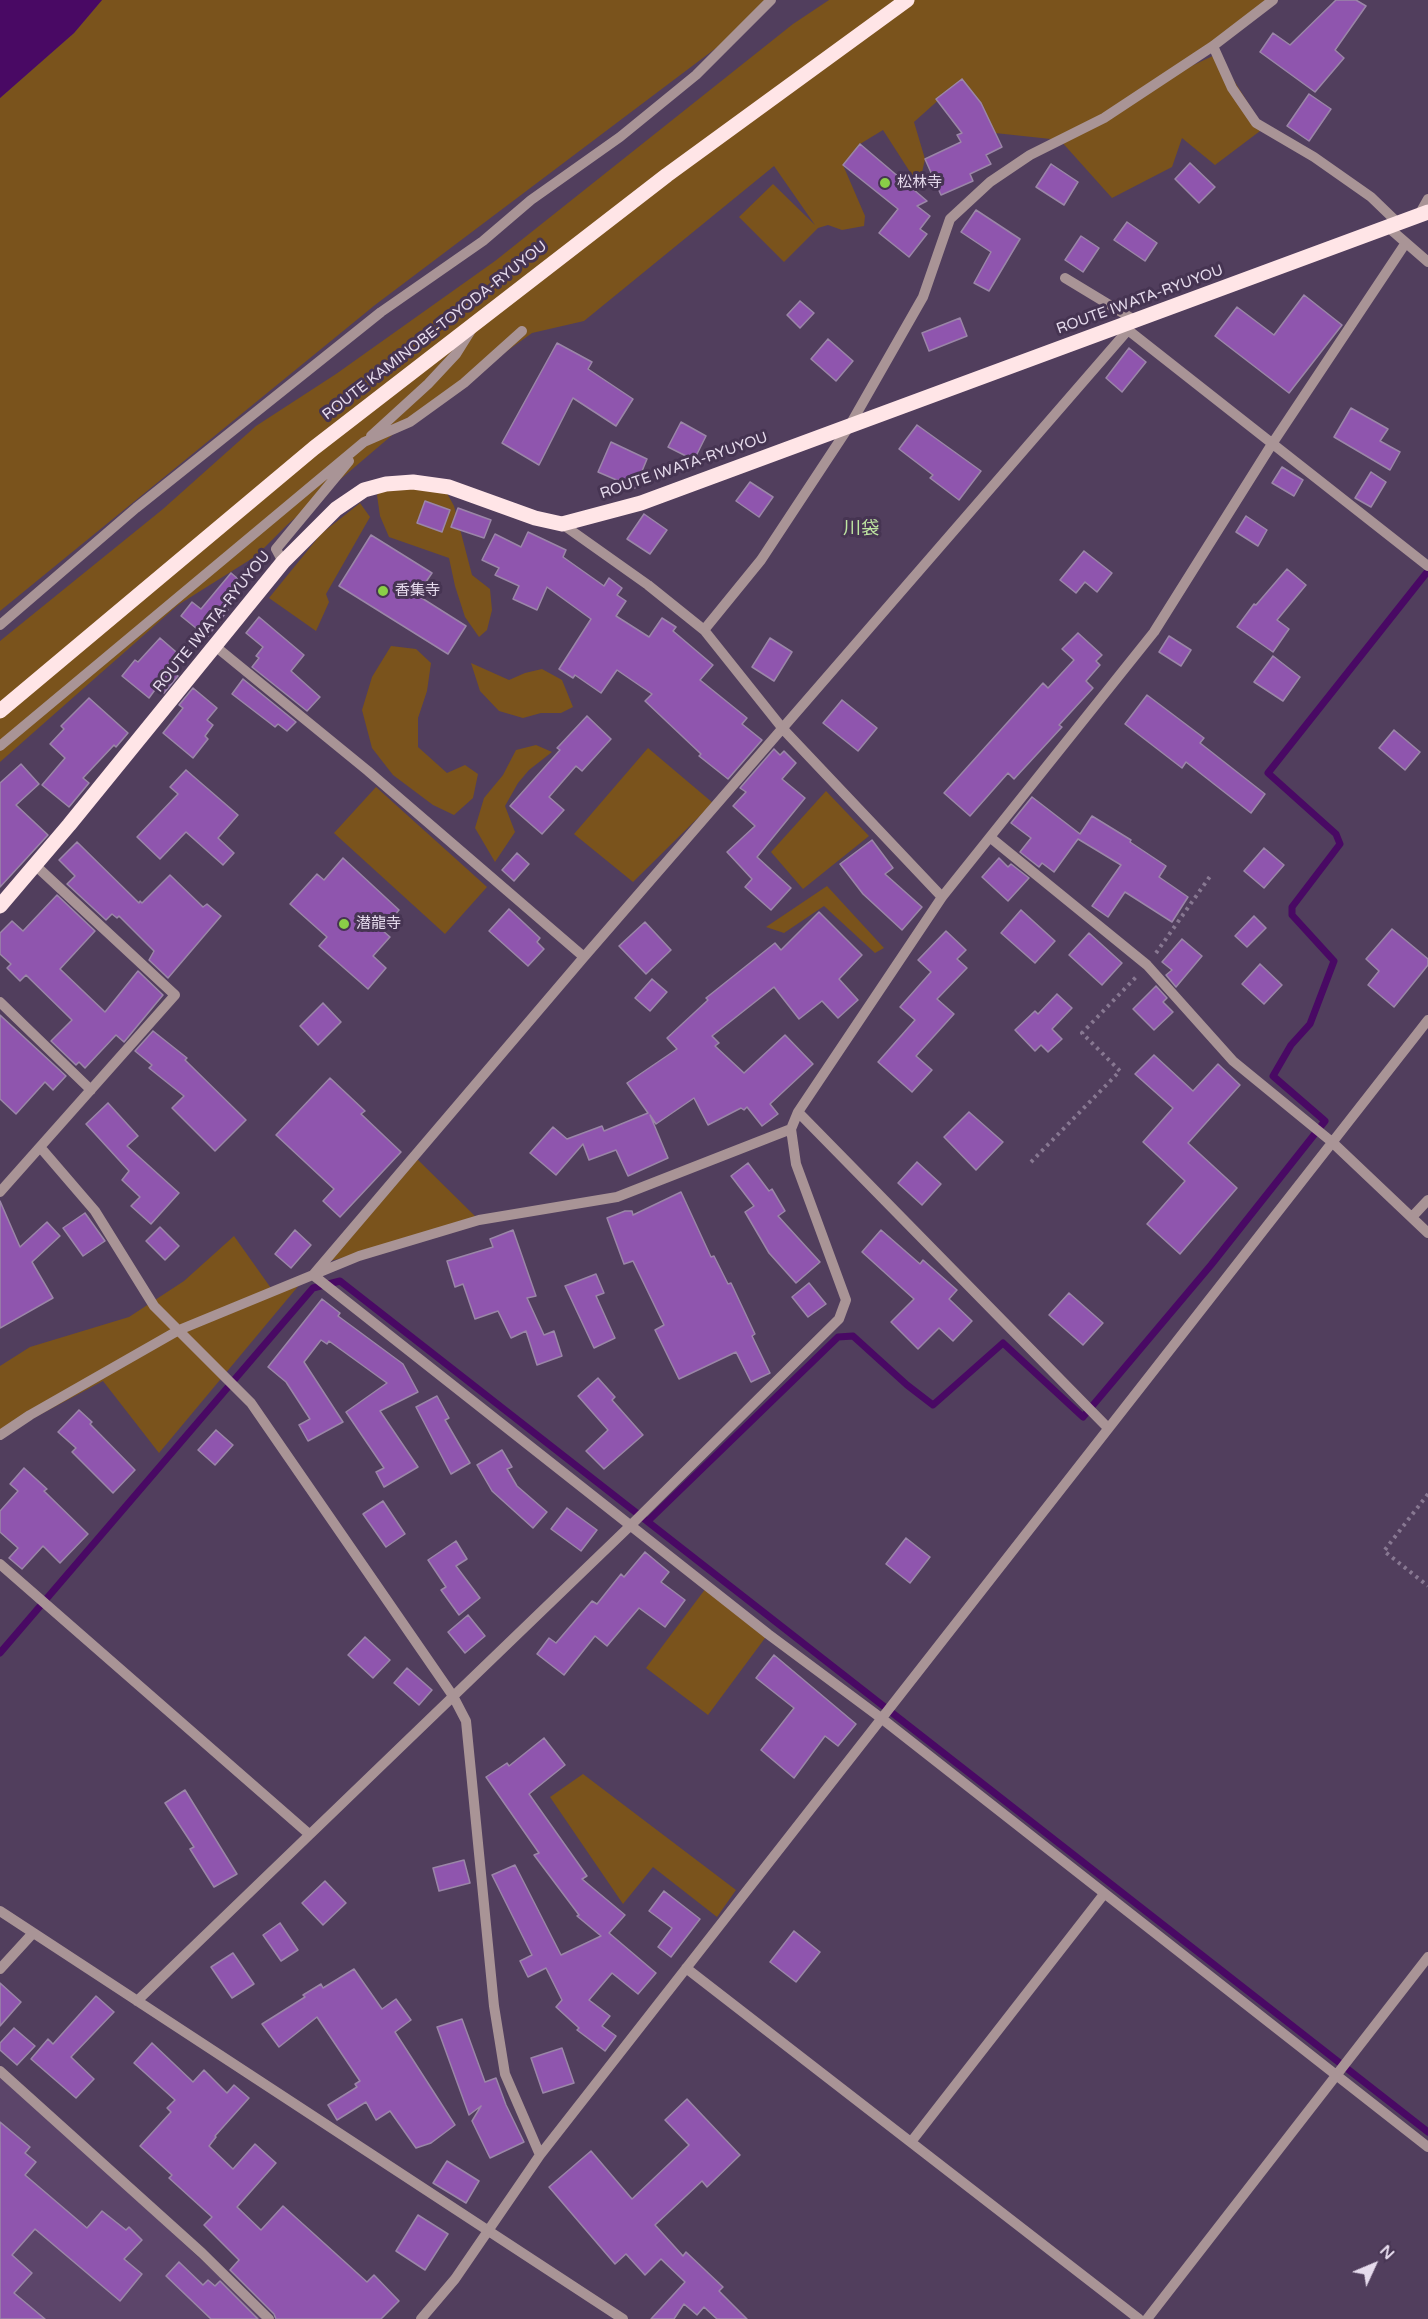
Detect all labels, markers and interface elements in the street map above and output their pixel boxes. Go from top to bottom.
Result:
place label: 松林寺 [897,174,942,192]
marker: 松林寺 [878,176,892,190]
street label: ROUTE KAMINOBE-TOYODA-RYUYOU [319,238,551,424]
street label: ROUTE IWATA-RYUYOU [1054,261,1226,339]
street label: ROUTE IWATA-RYUYOU [598,429,770,503]
district label: 川袋 [843,518,879,540]
street label: ROUTE IWATA-RYUYOU [150,548,274,696]
place label: 香集寺 [395,582,440,600]
marker: 香集寺 [376,584,390,598]
place label: 潜龍寺 [356,915,401,933]
marker: 潜龍寺 [337,917,351,931]
north arrow [1344,2235,1404,2295]
text: N [1375,2241,1399,2264]

